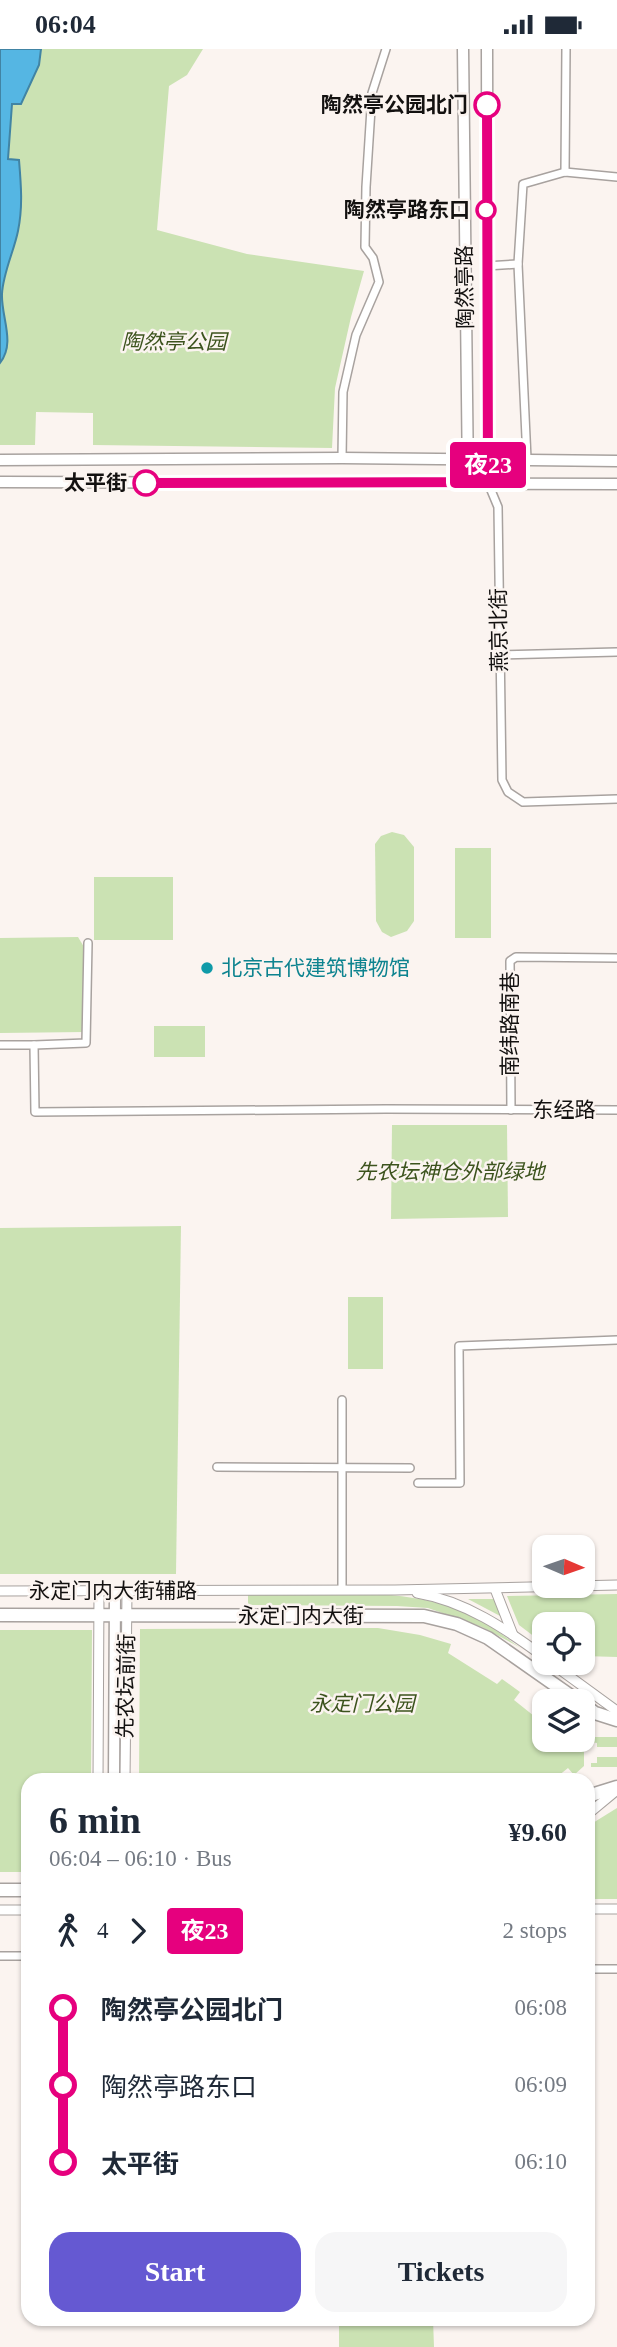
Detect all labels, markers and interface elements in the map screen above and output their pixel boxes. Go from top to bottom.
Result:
text: 06:04 [35,10,96,39]
marker: 陶然亭公园北门 [474,92,500,118]
place label: 陶然亭公园北门 [321,93,468,117]
place label: 陶然亭路东口 [344,198,470,222]
marker: 陶然亭路东口 [476,200,496,220]
street label: 陶然亭路 [452,245,478,329]
park label: 陶然亭公园 [122,330,229,354]
line badge: 夜23 [448,442,528,488]
text: 夜23 [464,452,512,478]
marker: 太平街 [133,470,159,496]
place label: 太平街 [64,471,127,495]
street label: 燕京北街 [486,588,512,672]
place label: 北京古代建筑博物馆 [221,956,410,980]
marker: 北京古代建筑博物馆 [199,960,215,976]
street label: 南纬路南巷 [498,972,522,1077]
street label: 东经路 [533,1098,596,1122]
park label: 先农坛神仓外部绿地 [356,1160,546,1184]
north arrow [532,1535,595,1598]
map controls [532,1535,595,1752]
street label: 永定门内大街辅路 [29,1579,197,1603]
street label: 永定门内大街 [238,1604,364,1628]
button: locate [532,1612,595,1675]
street label: 先农坛前街 [113,1633,139,1739]
button: layers [532,1689,595,1752]
park label: 永定门公园 [310,1692,417,1716]
text: 6 min [49,1799,141,1841]
text: ¥9.60 [509,1818,567,1847]
text: 06:04 – 06:10 · Bus [49,1846,232,1871]
icon: walk [49,1912,87,1950]
icon: forward [119,1912,157,1950]
text: 4 [97,1918,109,1943]
text: 夜23 [181,1918,229,1944]
text: 2 stops [502,1918,567,1943]
text: 06:08 [515,1995,567,2020]
text: 陶然亭公园北门 [101,1996,283,2025]
text: 06:09 [515,2072,567,2097]
text: 陶然亭路东口 [101,2073,257,2102]
text: 06:10 [515,2149,567,2174]
text: 太平街 [101,2150,179,2179]
button: Start [49,2232,301,2312]
button: Tickets [315,2232,567,2312]

